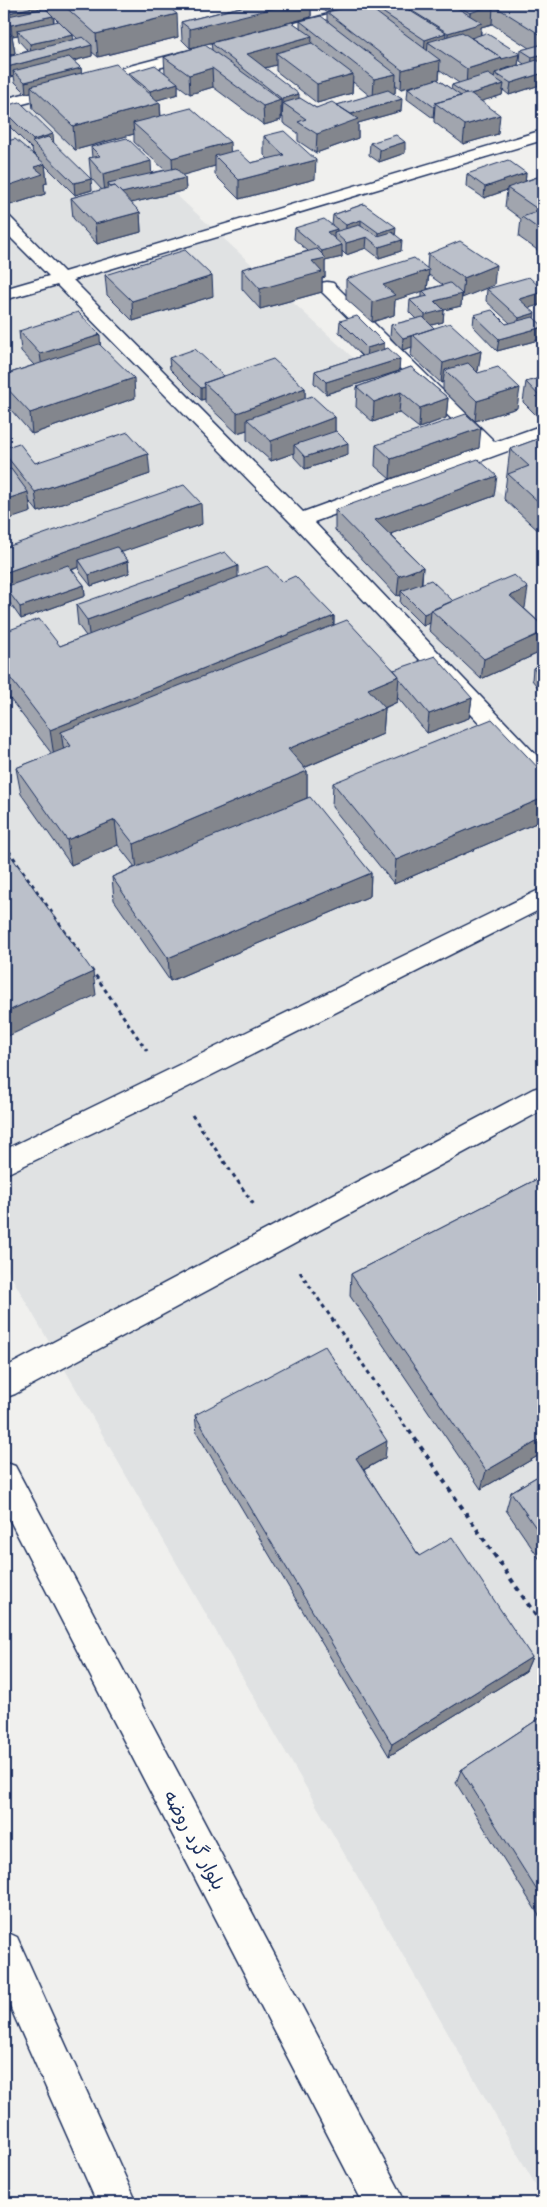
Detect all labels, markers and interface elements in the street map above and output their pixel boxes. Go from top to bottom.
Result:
street label: بلوار گرد روضه [154,1784,235,1896]

